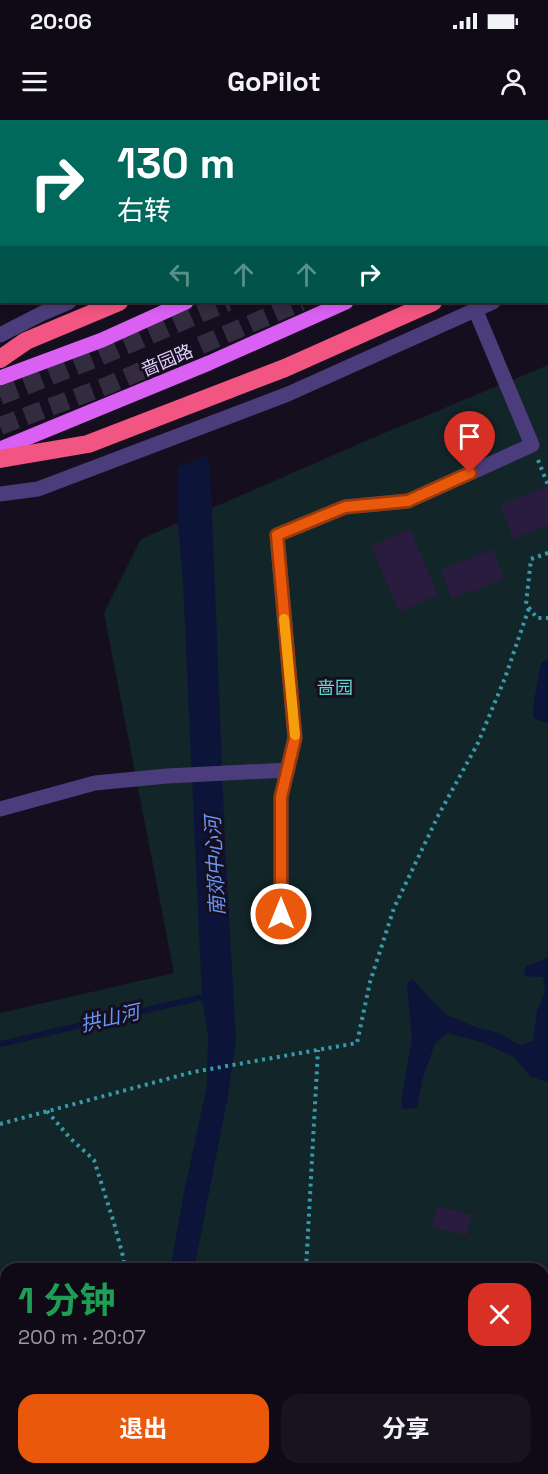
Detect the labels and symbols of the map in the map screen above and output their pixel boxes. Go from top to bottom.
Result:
street label: 啬园路 [138,339,196,381]
pin [444,411,495,473]
park label: 啬园 [317,676,353,699]
water label: 南郊中心河 [199,811,231,917]
position arrow [249,882,313,946]
water label: 拱山河 [78,998,146,1037]

